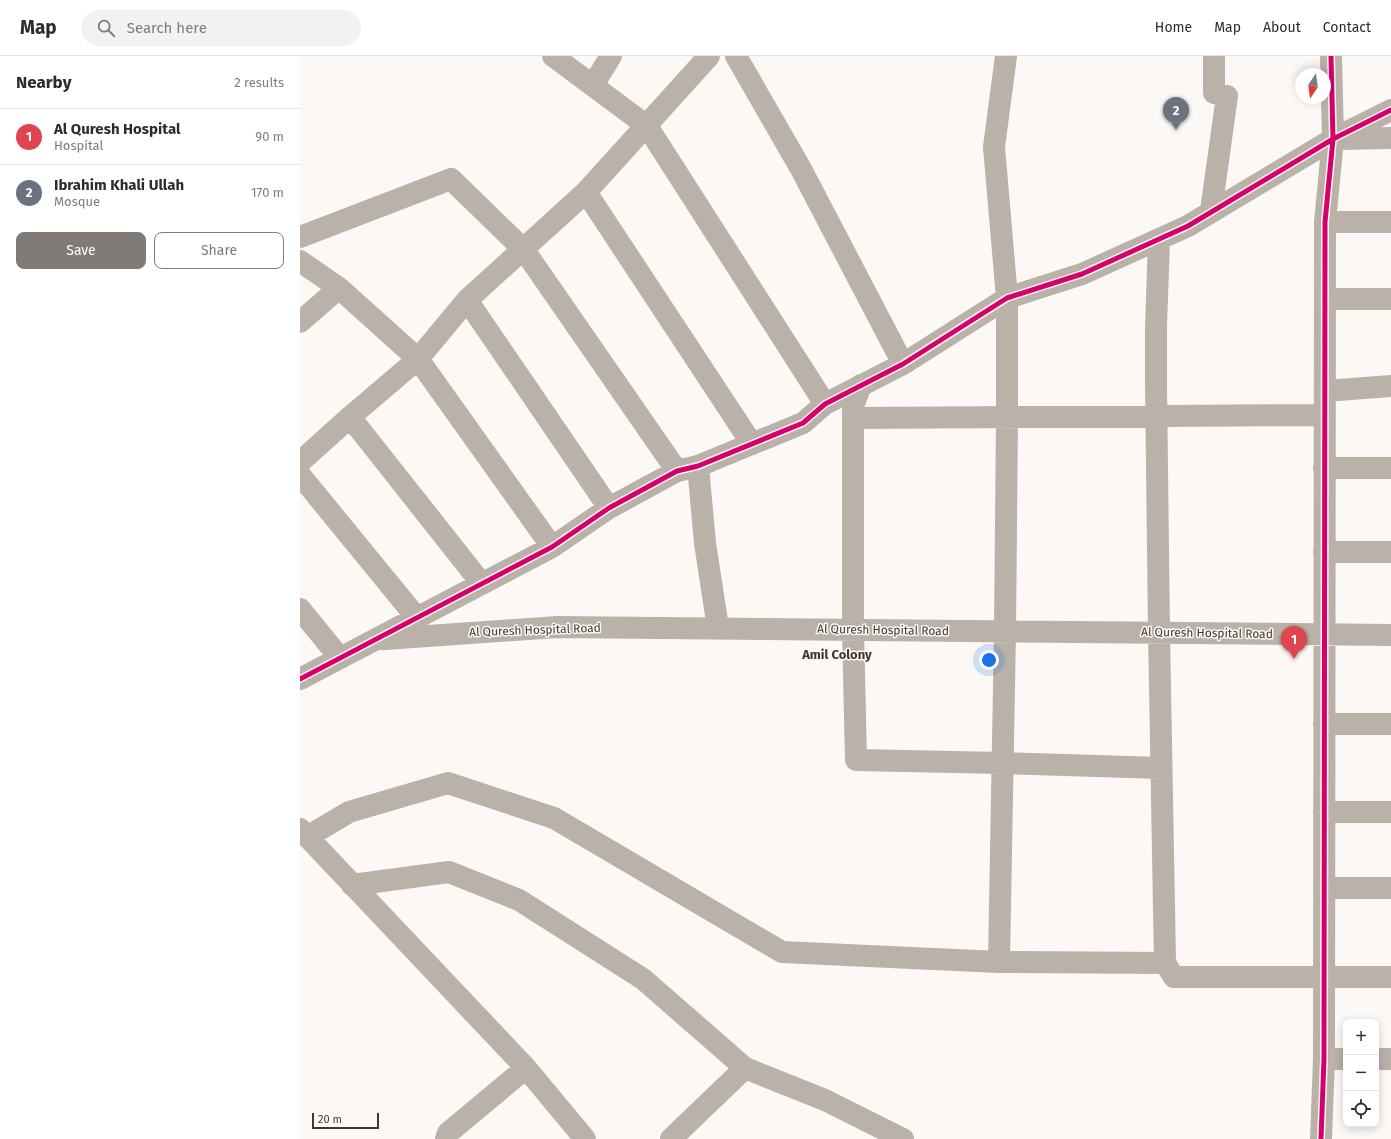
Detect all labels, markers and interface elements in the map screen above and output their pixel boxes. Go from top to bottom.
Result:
search box [81,10,361,46]
text: Map [20,16,57,39]
icon: search [95,17,117,39]
text: Search here [127,19,207,37]
text: Home [1155,19,1192,36]
text: Map [1214,19,1241,36]
text: About [1263,19,1301,36]
text: Contact [1323,19,1371,36]
north arrow [1295,68,1331,104]
text: Nearby [16,72,71,93]
text: 2 results [234,75,284,90]
pin: 2 [1163,97,1189,130]
text: Al Quresh Hospital [54,120,180,138]
text: 1 [26,129,32,144]
text: 90 m [255,129,284,144]
text: Hospital [54,138,103,153]
text: Ibrahim Khali Ullah [54,176,184,194]
text: 2 [26,185,32,200]
text: 170 m [251,185,284,200]
text: Mosque [54,194,100,209]
button: Save [16,232,146,269]
button: Share [154,232,284,269]
street label: Al Quresh Hospital Road [469,621,601,639]
street label: Al Quresh Hospital Road [817,622,949,638]
street label: Al Quresh Hospital Road [1141,625,1273,641]
pin: 1 [1281,626,1307,659]
district label: Amil Colony [801,647,872,662]
your location [979,650,999,670]
map controls [1343,1019,1379,1127]
button: + [1343,1019,1379,1055]
button: − [1343,1055,1379,1091]
button: locate [1343,1091,1379,1127]
scale bar [312,1111,379,1130]
text: 20 m [318,1113,342,1126]

